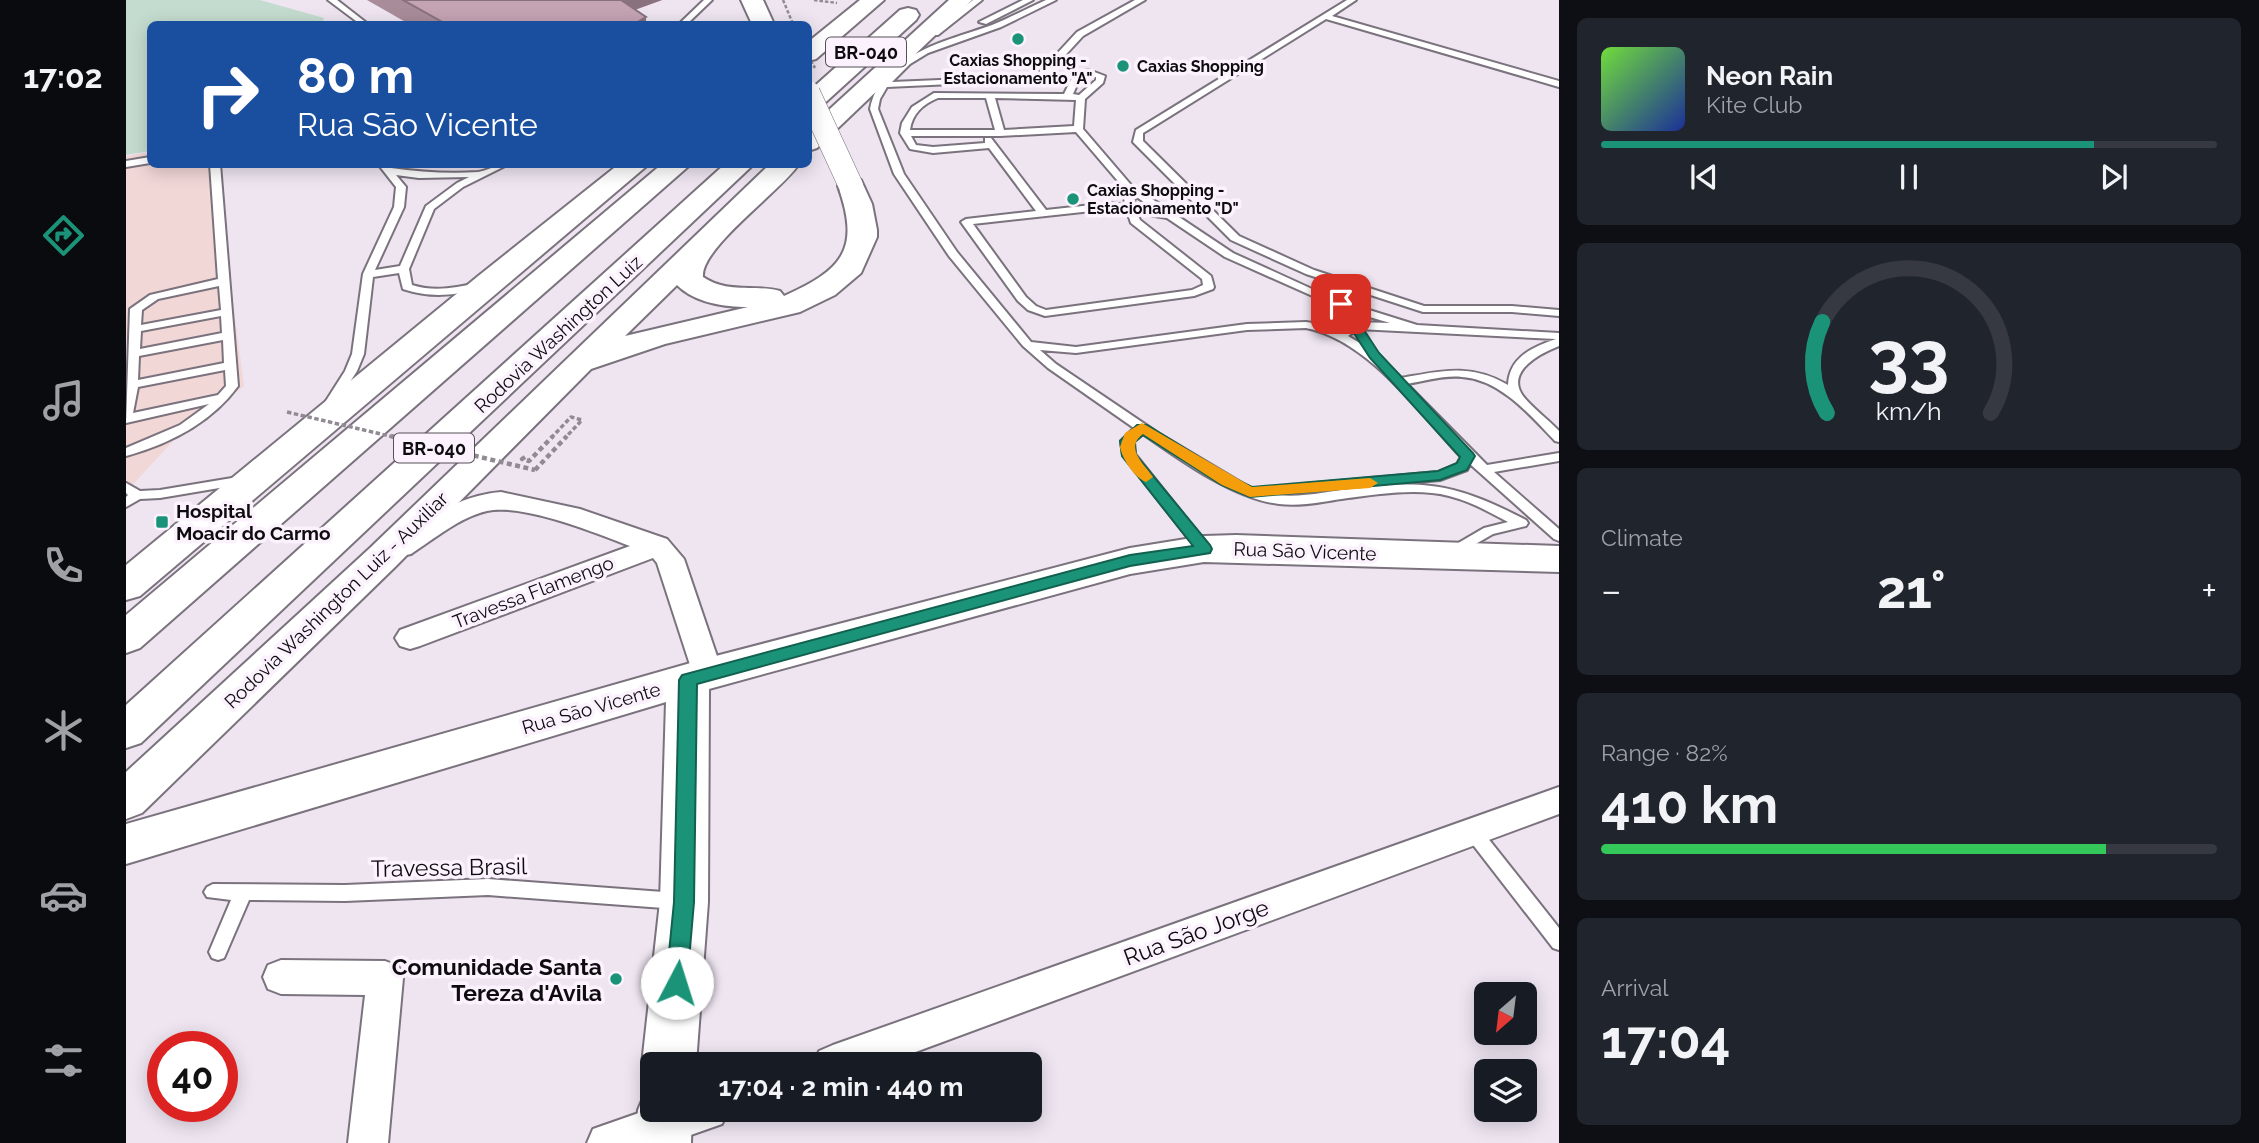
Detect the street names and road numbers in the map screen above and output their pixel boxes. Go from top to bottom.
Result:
road number: BR-040 [826,38,906,66]
street label: Rodovia Washington Luiz [470,251,646,417]
road number: BR-040 [394,434,474,462]
street label: Rodovia Washington Luiz - Auxiliar [220,487,452,713]
street label: Rua Sāo Vicente [1233,538,1377,564]
street label: Travessa Flamengo [449,551,617,633]
street label: Rua Sāo Vicente [519,678,663,738]
street label: Travessa Brasil [371,852,528,882]
street label: Rua São Jorge [1120,893,1272,971]

